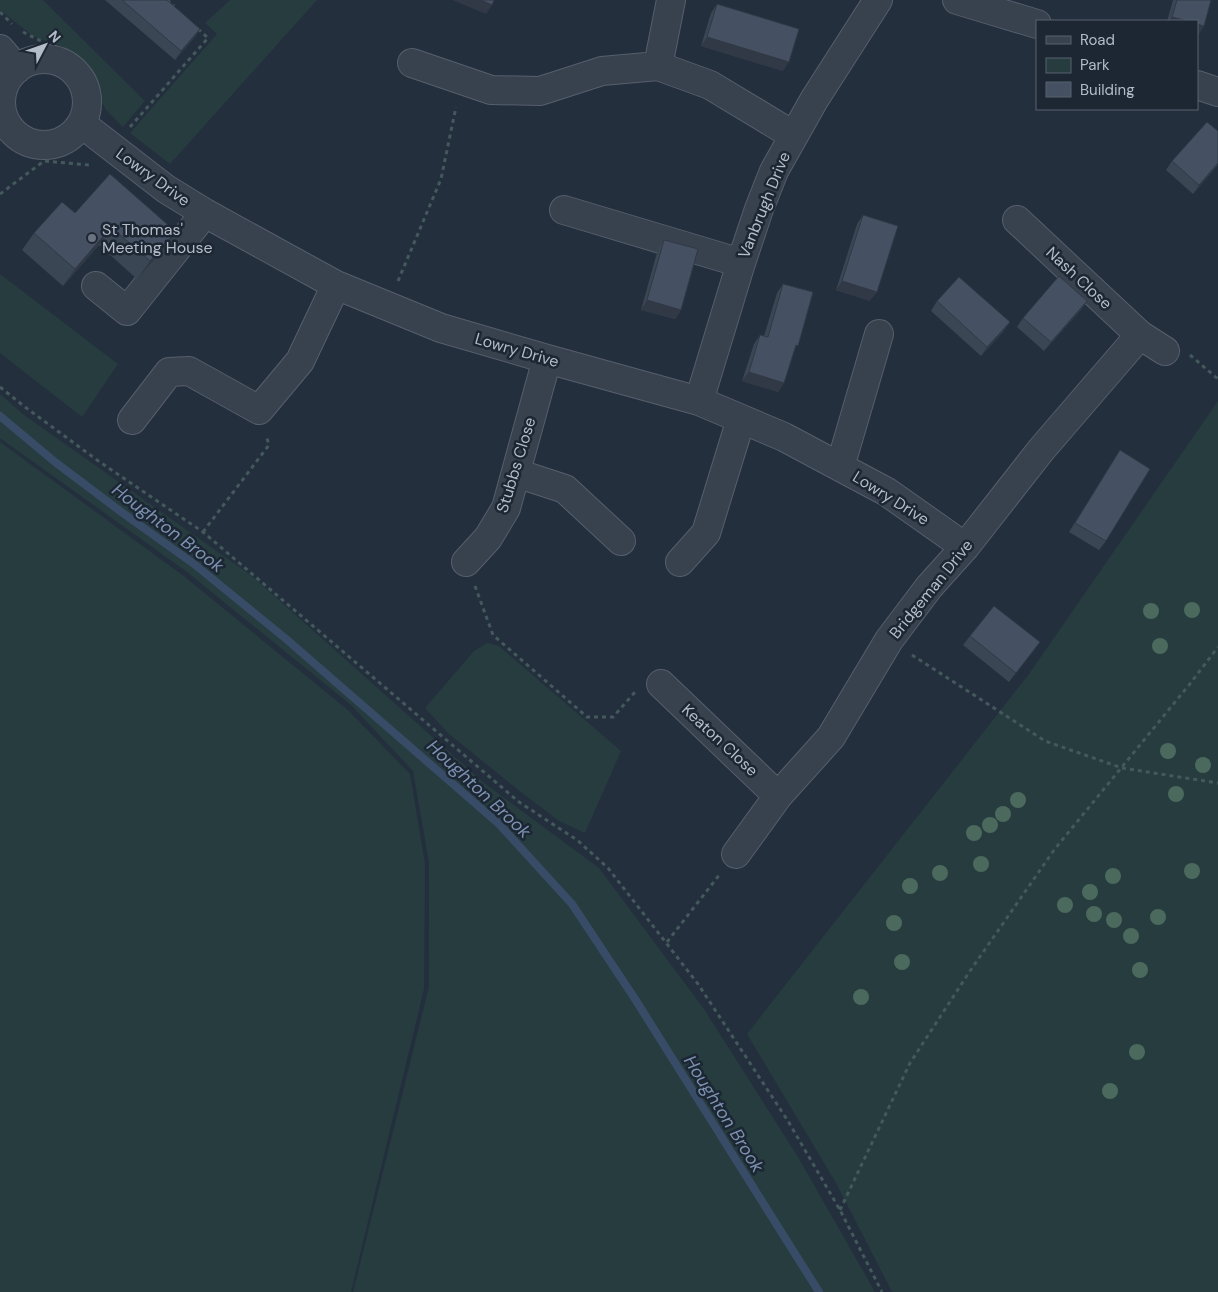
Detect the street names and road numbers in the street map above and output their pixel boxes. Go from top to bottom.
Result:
street label: Lowry Drive [112,143,194,211]
street label: Vanbrugh Drive [733,149,795,261]
street label: Nash Close [1042,242,1116,314]
street label: Lowry Drive [473,328,561,372]
street label: Stubbs Close [492,415,540,515]
street label: Lowry Drive [849,466,933,530]
street label: Bridgeman Drive [885,535,977,643]
street label: Keaton Close [677,699,763,781]

